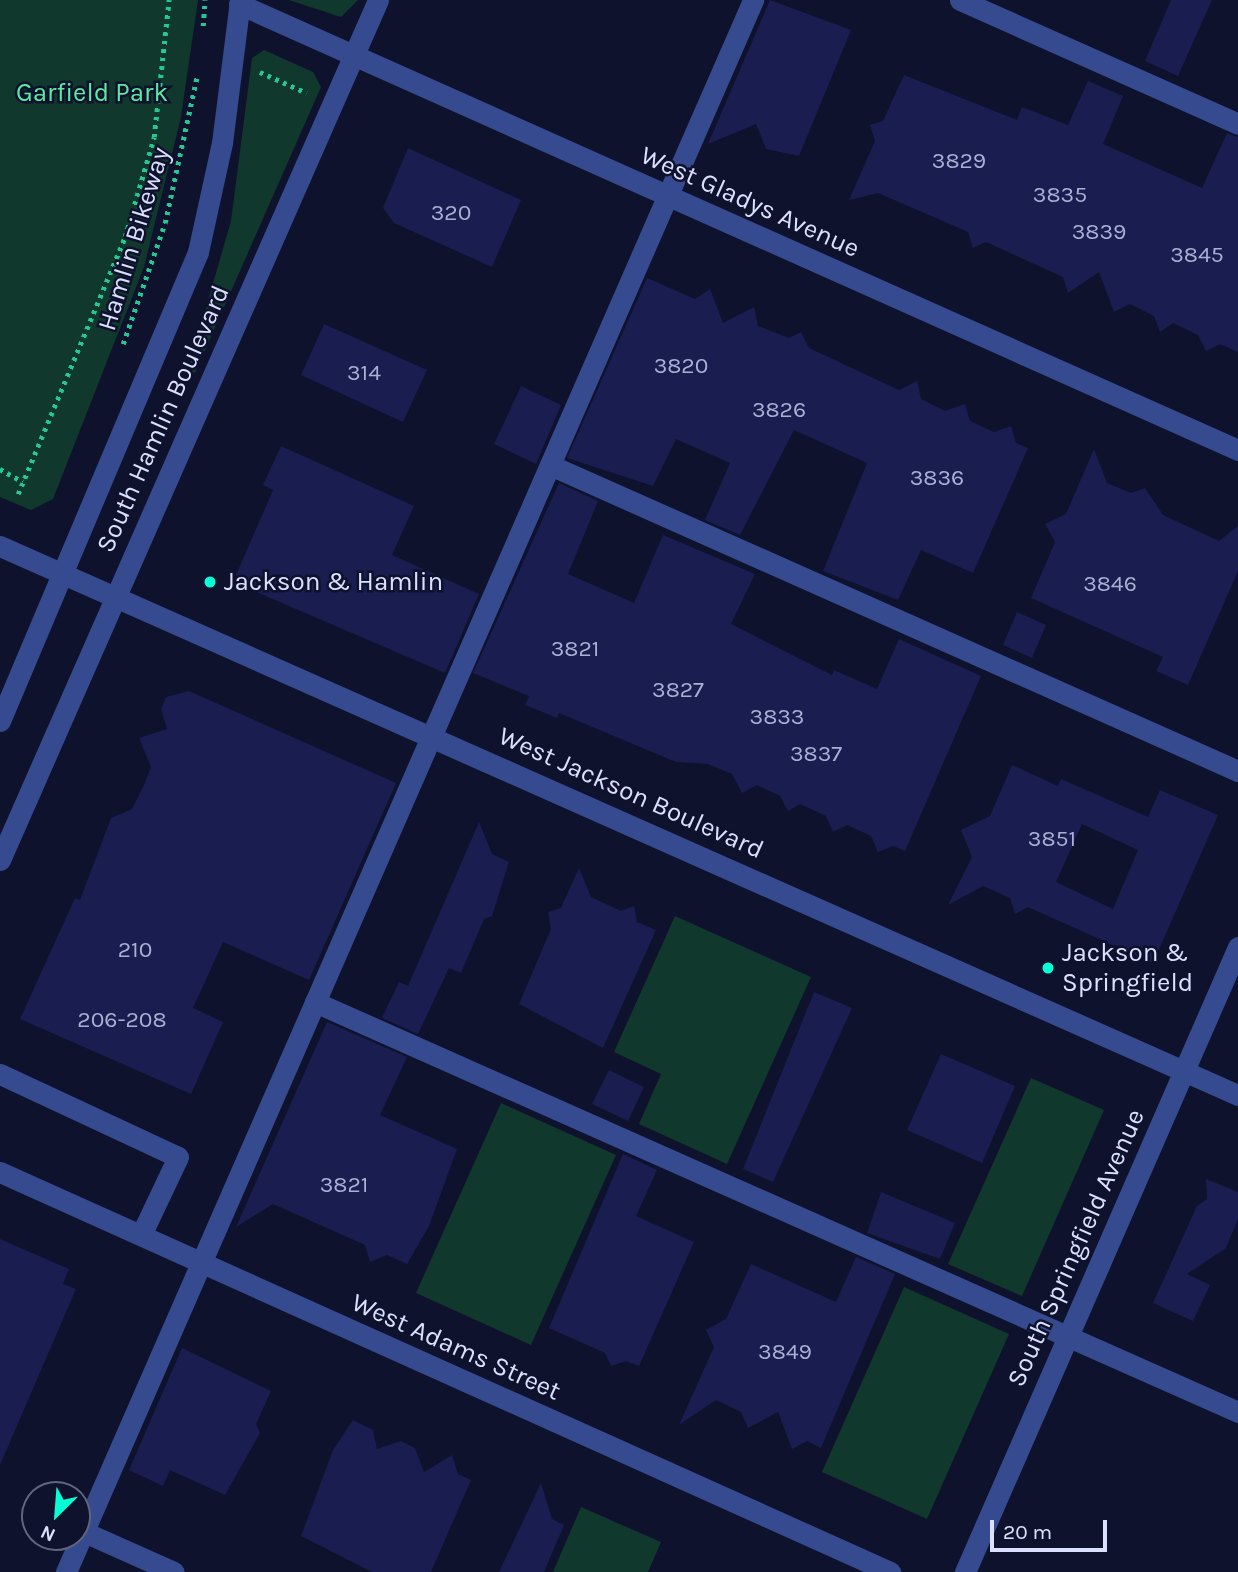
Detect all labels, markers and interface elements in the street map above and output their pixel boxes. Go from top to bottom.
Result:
park label: Garfield Park [16,77,168,109]
street label: West Gladys Avenue [636,140,864,264]
street label: Hamlin Bikeway [91,144,177,334]
house number: 3829 [932,147,986,175]
house number: 3835 [1033,181,1087,209]
house number: 320 [431,199,471,227]
house number: 3839 [1072,218,1126,246]
house number: 3845 [1170,241,1224,269]
street label: South Hamlin Boulevard [90,281,236,557]
house number: 3820 [654,352,708,380]
house number: 314 [347,359,381,387]
house number: 3826 [752,396,806,424]
house number: 3836 [910,464,964,492]
place label: Jackson & Hamlin [224,566,443,598]
house number: 3846 [1083,570,1137,598]
marker: Jackson & Hamlin [202,574,218,590]
house number: 3821 [551,635,599,663]
house number: 3827 [652,676,704,704]
house number: 3833 [750,703,804,731]
street label: West Jackson Boulevard [494,720,768,866]
house number: 3837 [790,740,842,768]
house number: 3851 [1028,825,1076,853]
house number: 210 [118,936,152,964]
place label: Jackson & Springfield [1062,937,1193,998]
marker: Jackson & Springfield [1040,960,1056,976]
house number: 206-208 [77,1006,167,1034]
street label: South Springfield Avenue [1001,1105,1151,1391]
house number: 3821 [320,1171,368,1199]
street label: West Adams Street [347,1287,565,1407]
house number: 3849 [758,1338,812,1366]
north arrow [21,1481,91,1551]
scale bar [993,1506,1110,1550]
text: N [37,1520,59,1546]
text: 20 m [1003,1520,1052,1544]

